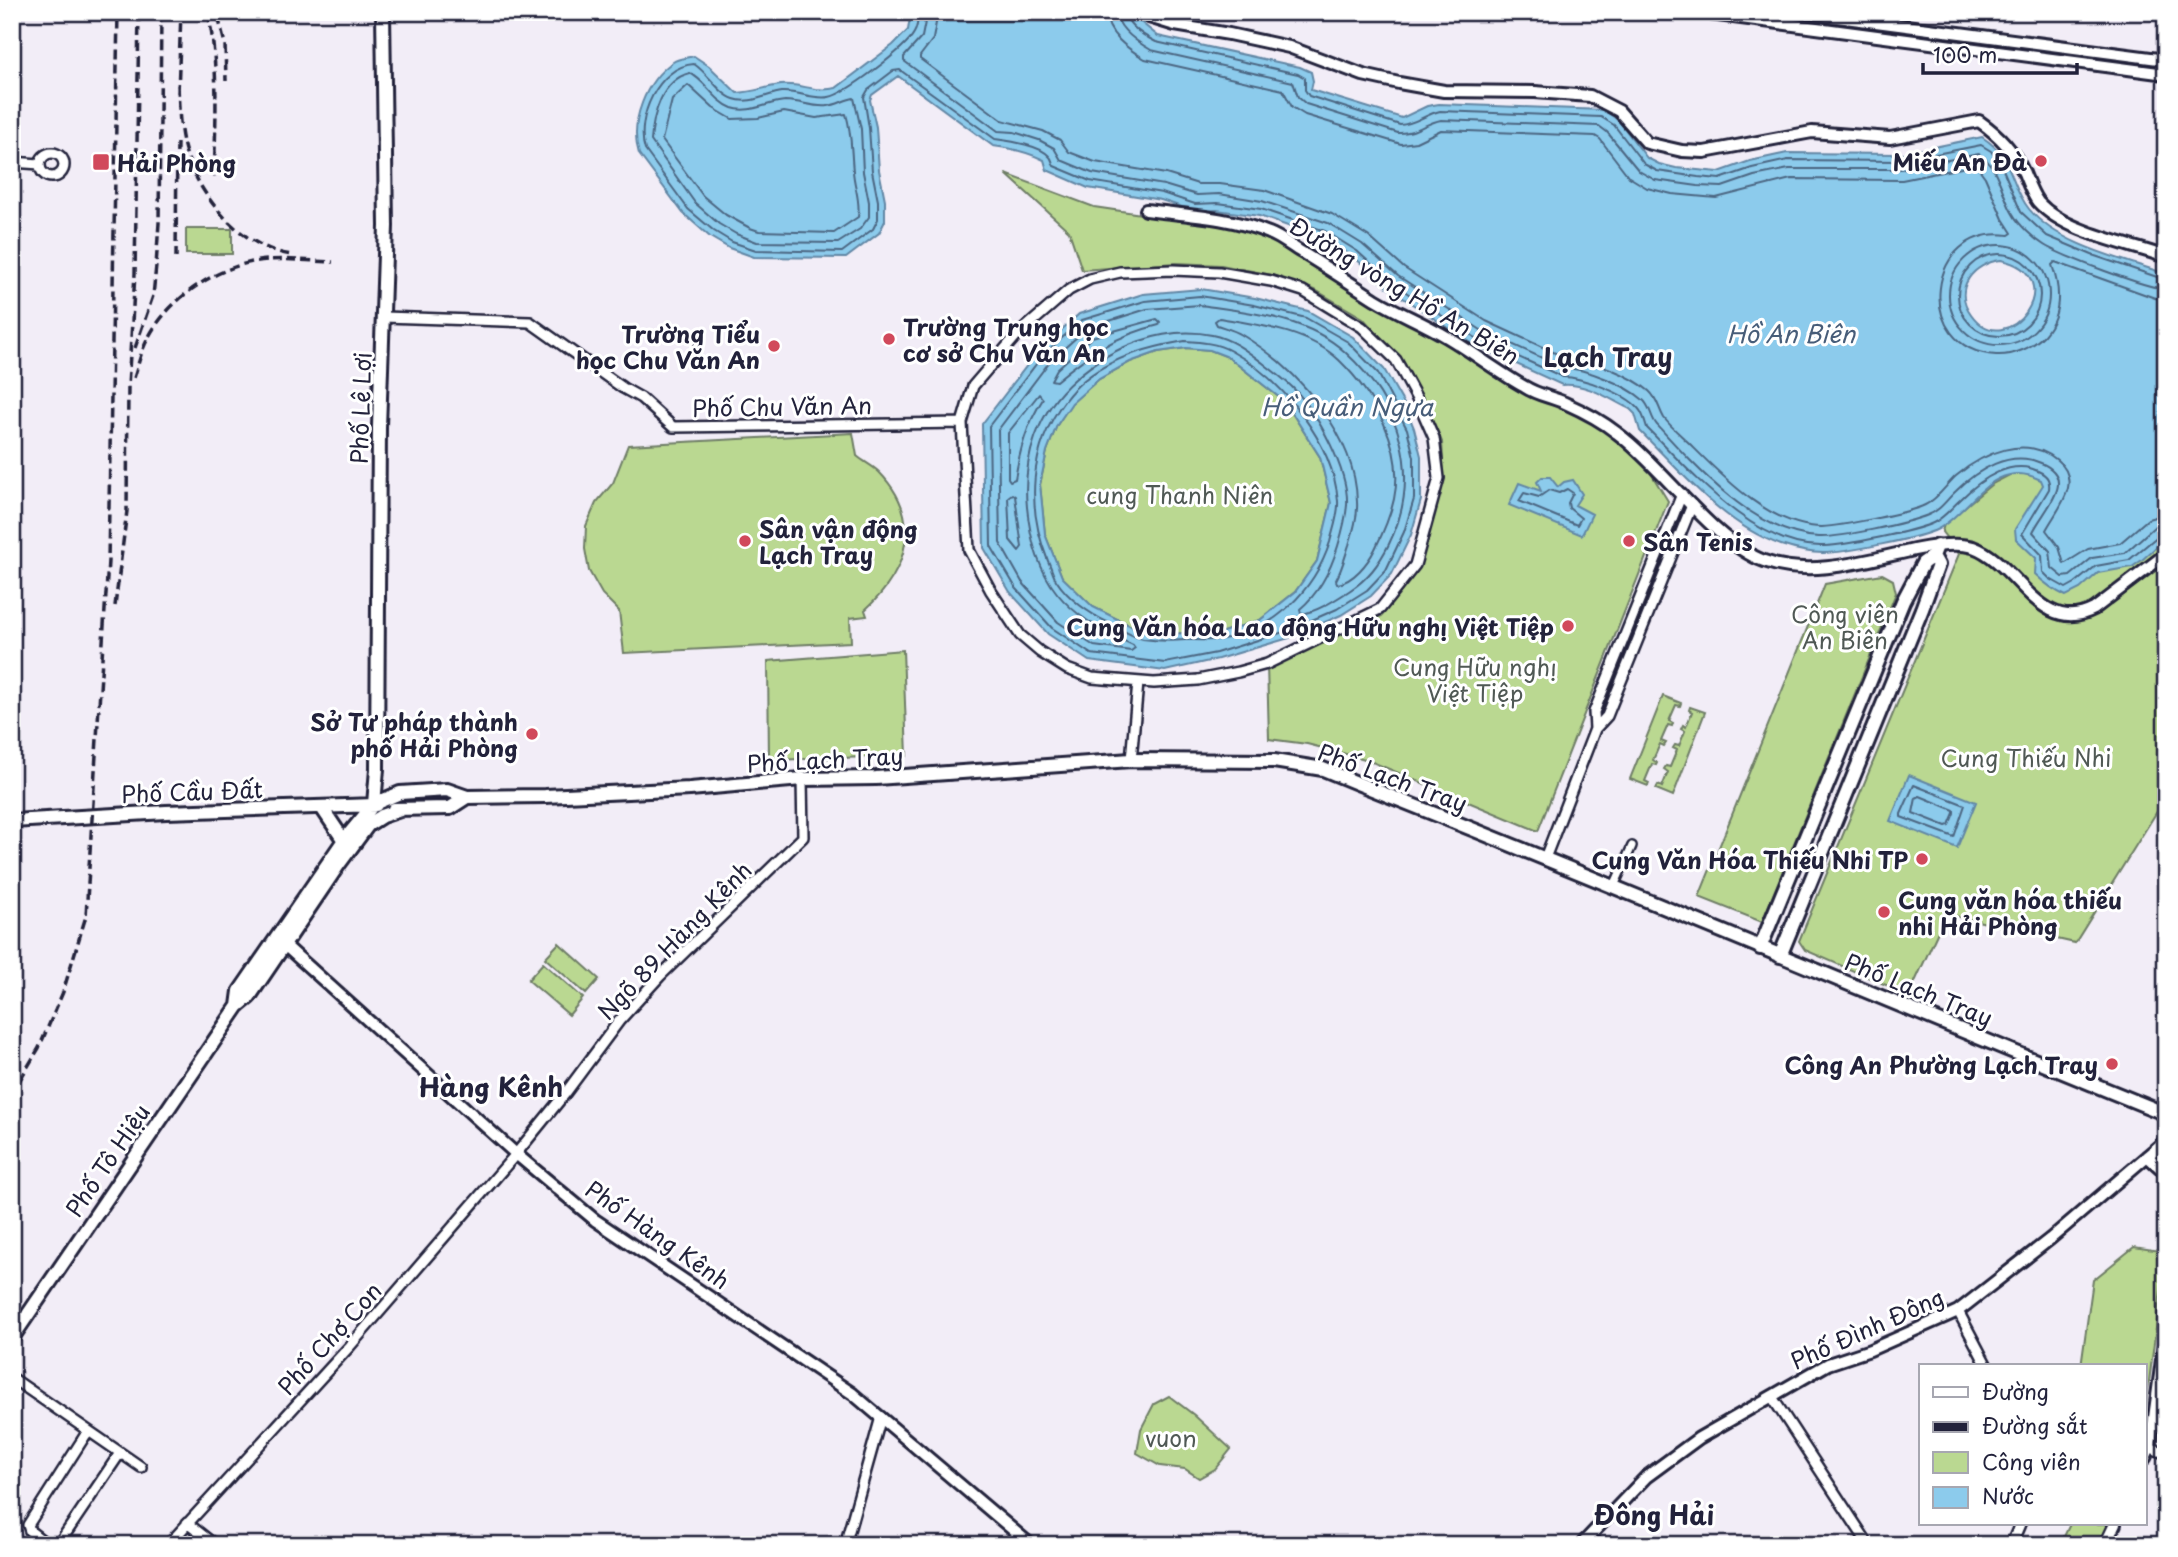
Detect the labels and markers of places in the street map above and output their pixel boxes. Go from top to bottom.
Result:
place label: Miếu An Đà [1893,144,2027,179]
place label: Hải Phòng [117,145,236,180]
marker: Hải Phòng [91,152,111,172]
marker: Miếu An Đà [2033,153,2049,169]
place label: Trường Trung học cơ sở Chu Văn An [903,309,1109,370]
place label: Trường Tiểu học Chu Văn An [576,316,760,377]
marker: Trường Trung học cơ sở Chu Văn An [881,331,897,347]
marker: Trường Tiểu học Chu Văn An [766,338,782,354]
place label: Sân vận động Lạch Tray [759,511,918,572]
place label: Sân Tenis [1643,524,1753,559]
marker: Sân vận động Lạch Tray [737,533,753,549]
marker: Sân Tenis [1621,533,1637,549]
place label: Cung Văn hóa Lao động Hữu nghị Việt Tiệp [1066,609,1554,644]
marker: Cung Văn hóa Lao động Hữu nghị Việt Tiệp [1560,618,1576,634]
place label: Sở Tư pháp thành phố Hải Phòng [310,704,518,765]
marker: Sở Tư pháp thành phố Hải Phòng [524,726,540,742]
place label: Cung Văn Hóa Thiếu Nhi TP [1591,842,1908,877]
marker: Cung Văn Hóa Thiếu Nhi TP [1914,851,1930,867]
place label: Cung văn hóa thiếu nhi Hải Phòng [1898,882,2122,943]
marker: Cung văn hóa thiếu nhi Hải Phòng [1876,904,1892,920]
place label: Công An Phường Lạch Tray [1784,1047,2098,1082]
marker: Công An Phường Lạch Tray [2104,1056,2120,1072]

